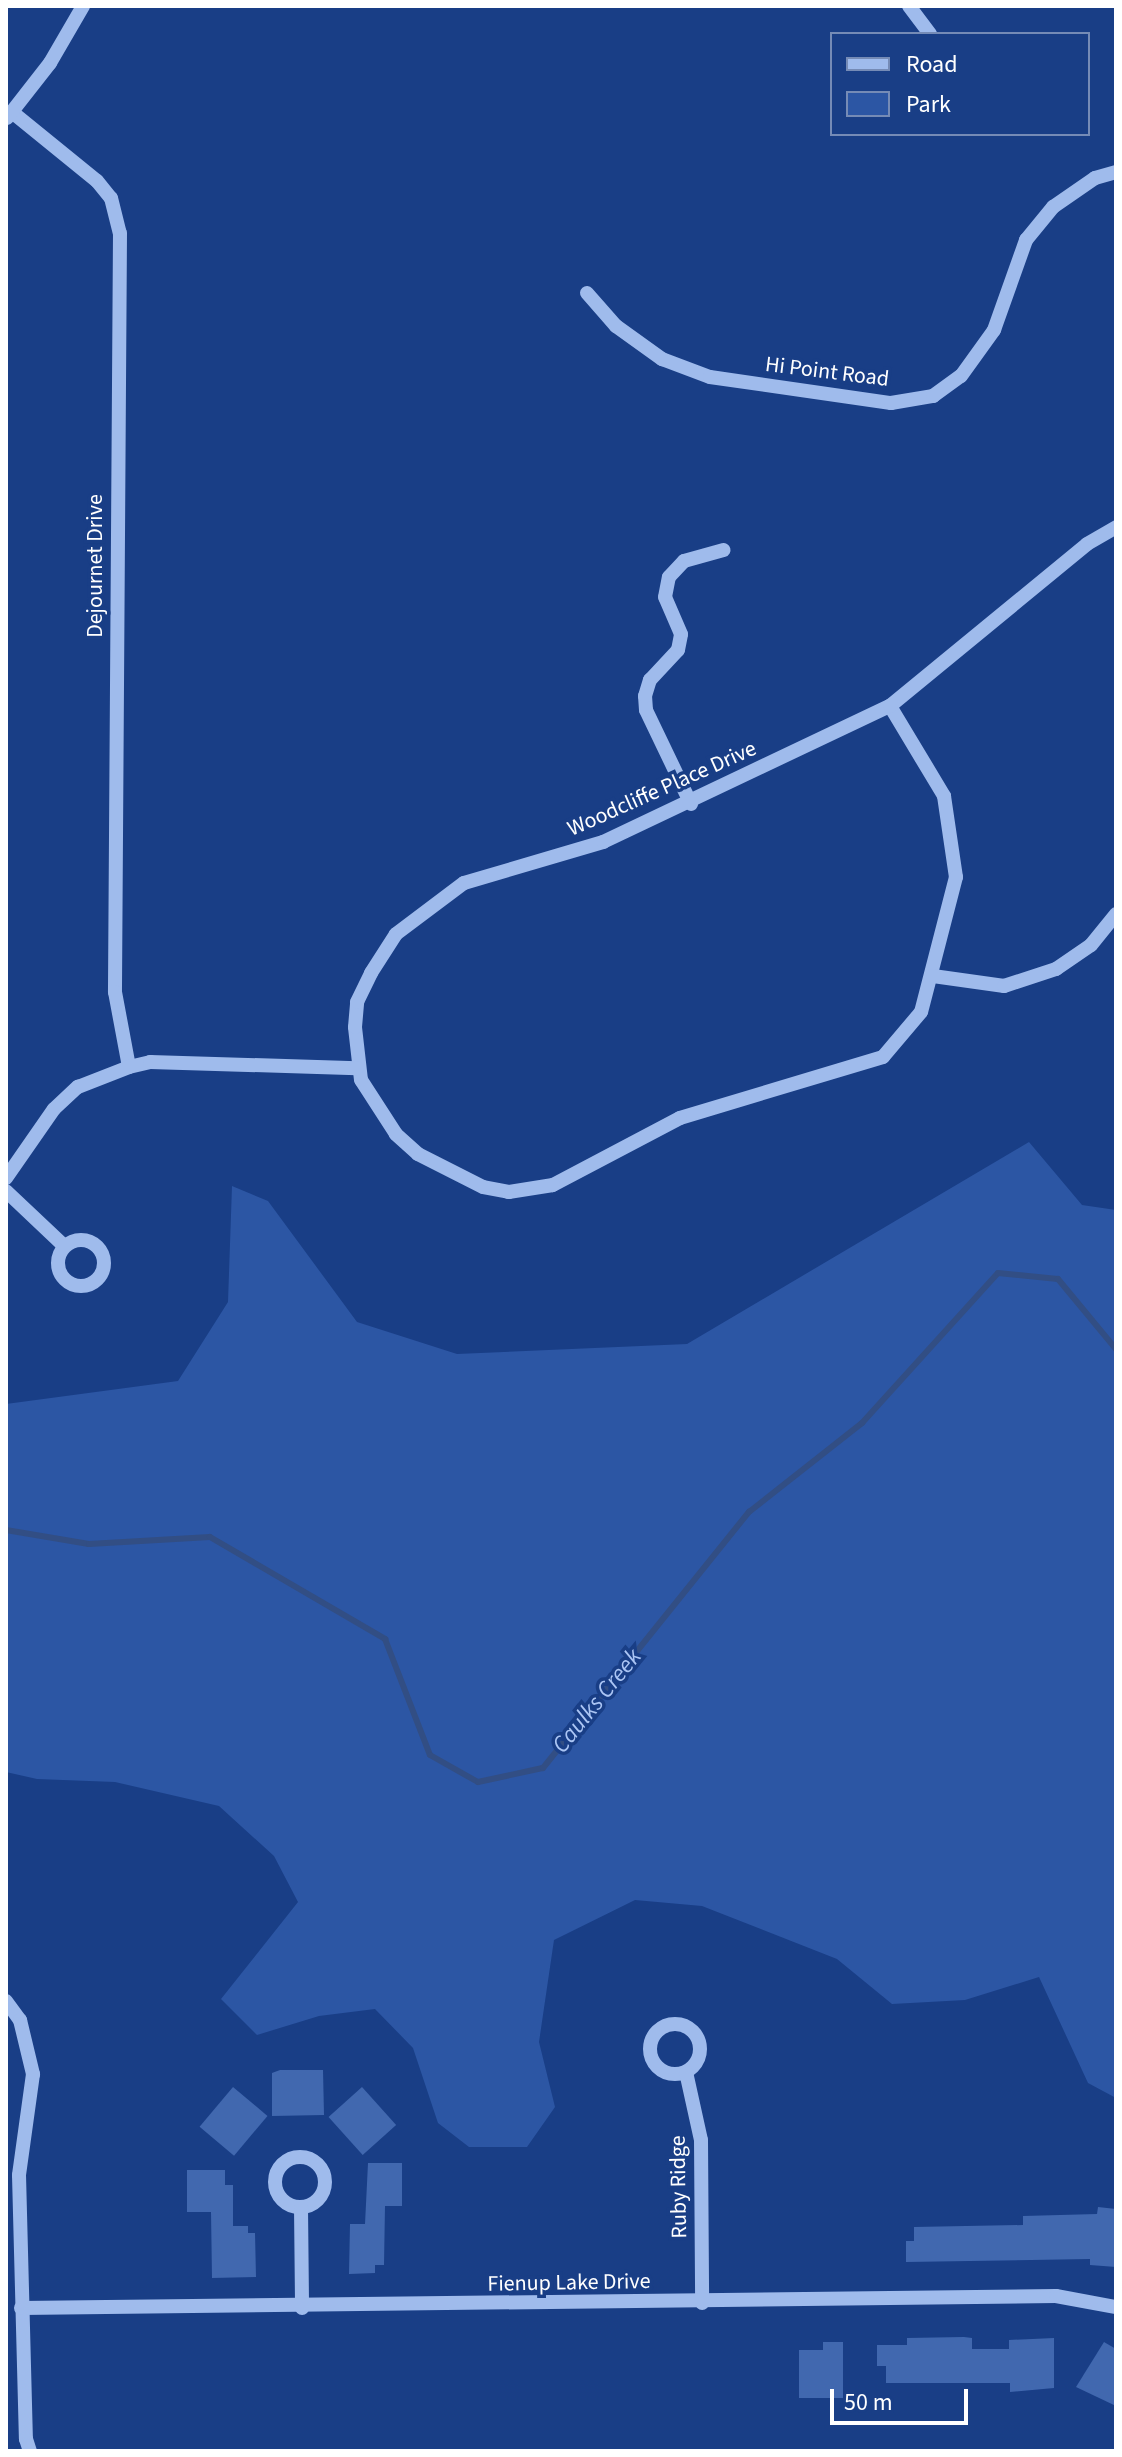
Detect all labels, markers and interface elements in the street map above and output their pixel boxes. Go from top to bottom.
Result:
legend [830,32,1090,136]
text: Road [906,47,958,82]
text: Park [906,87,951,122]
street label: Hi Point Road [764,351,890,393]
street label: Dejournet Drive [83,494,109,638]
street label: Woodcliffe Place Drive [563,735,761,843]
water label: Caulks Creek [546,1643,648,1759]
street label: Ruby Ridge [665,2135,693,2239]
street label: Fienup Lake Drive [487,2268,651,2298]
scale bar [834,2373,972,2423]
text: 50 m [844,2385,893,2420]

